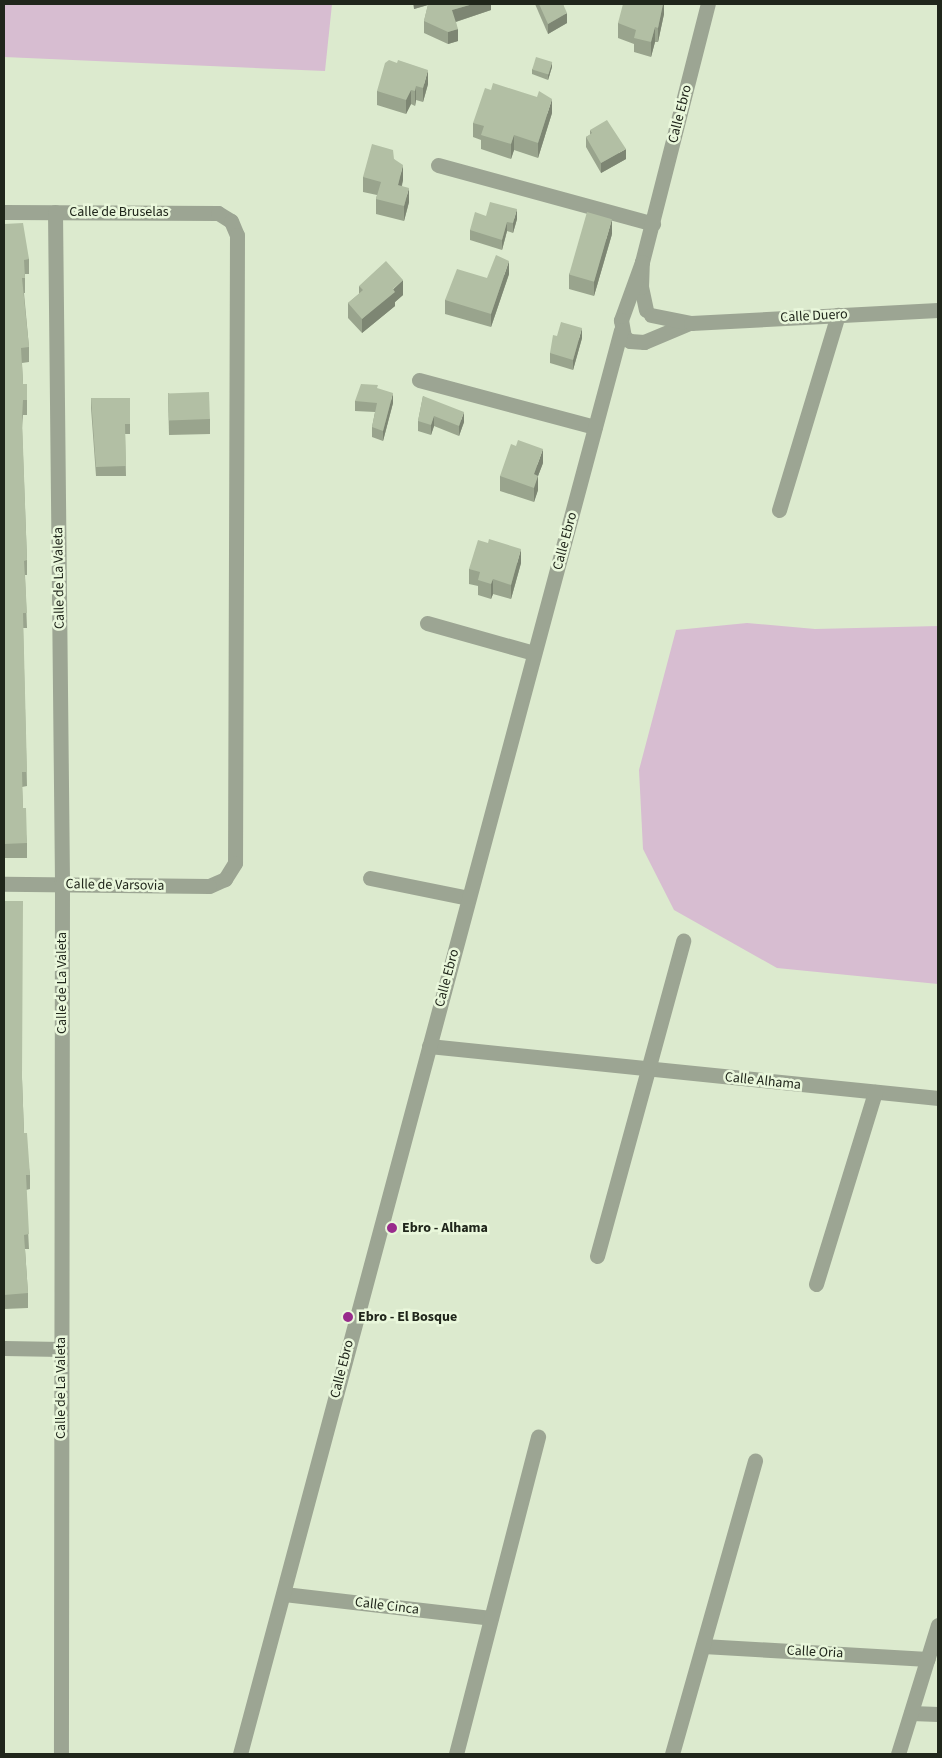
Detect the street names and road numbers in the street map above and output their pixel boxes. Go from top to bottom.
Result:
street label: Calle Ebro [665,83,695,145]
street label: Calle de Bruselas [69,204,169,220]
street label: Calle Duero [780,306,848,326]
street label: Calle Ebro [549,510,581,572]
street label: Calle de La Valeta [50,527,68,629]
street label: Calle de Varsovia [66,876,164,894]
street label: Calle de La Valeta [54,932,70,1034]
street label: Calle Ebro [431,947,463,1009]
street label: Calle Alhama [724,1069,802,1093]
street label: Calle de La Valeta [53,1337,69,1439]
street label: Calle Ebro [327,1338,357,1400]
street label: Calle Cinca [354,1594,420,1618]
street label: Calle Oria [786,1642,844,1662]

